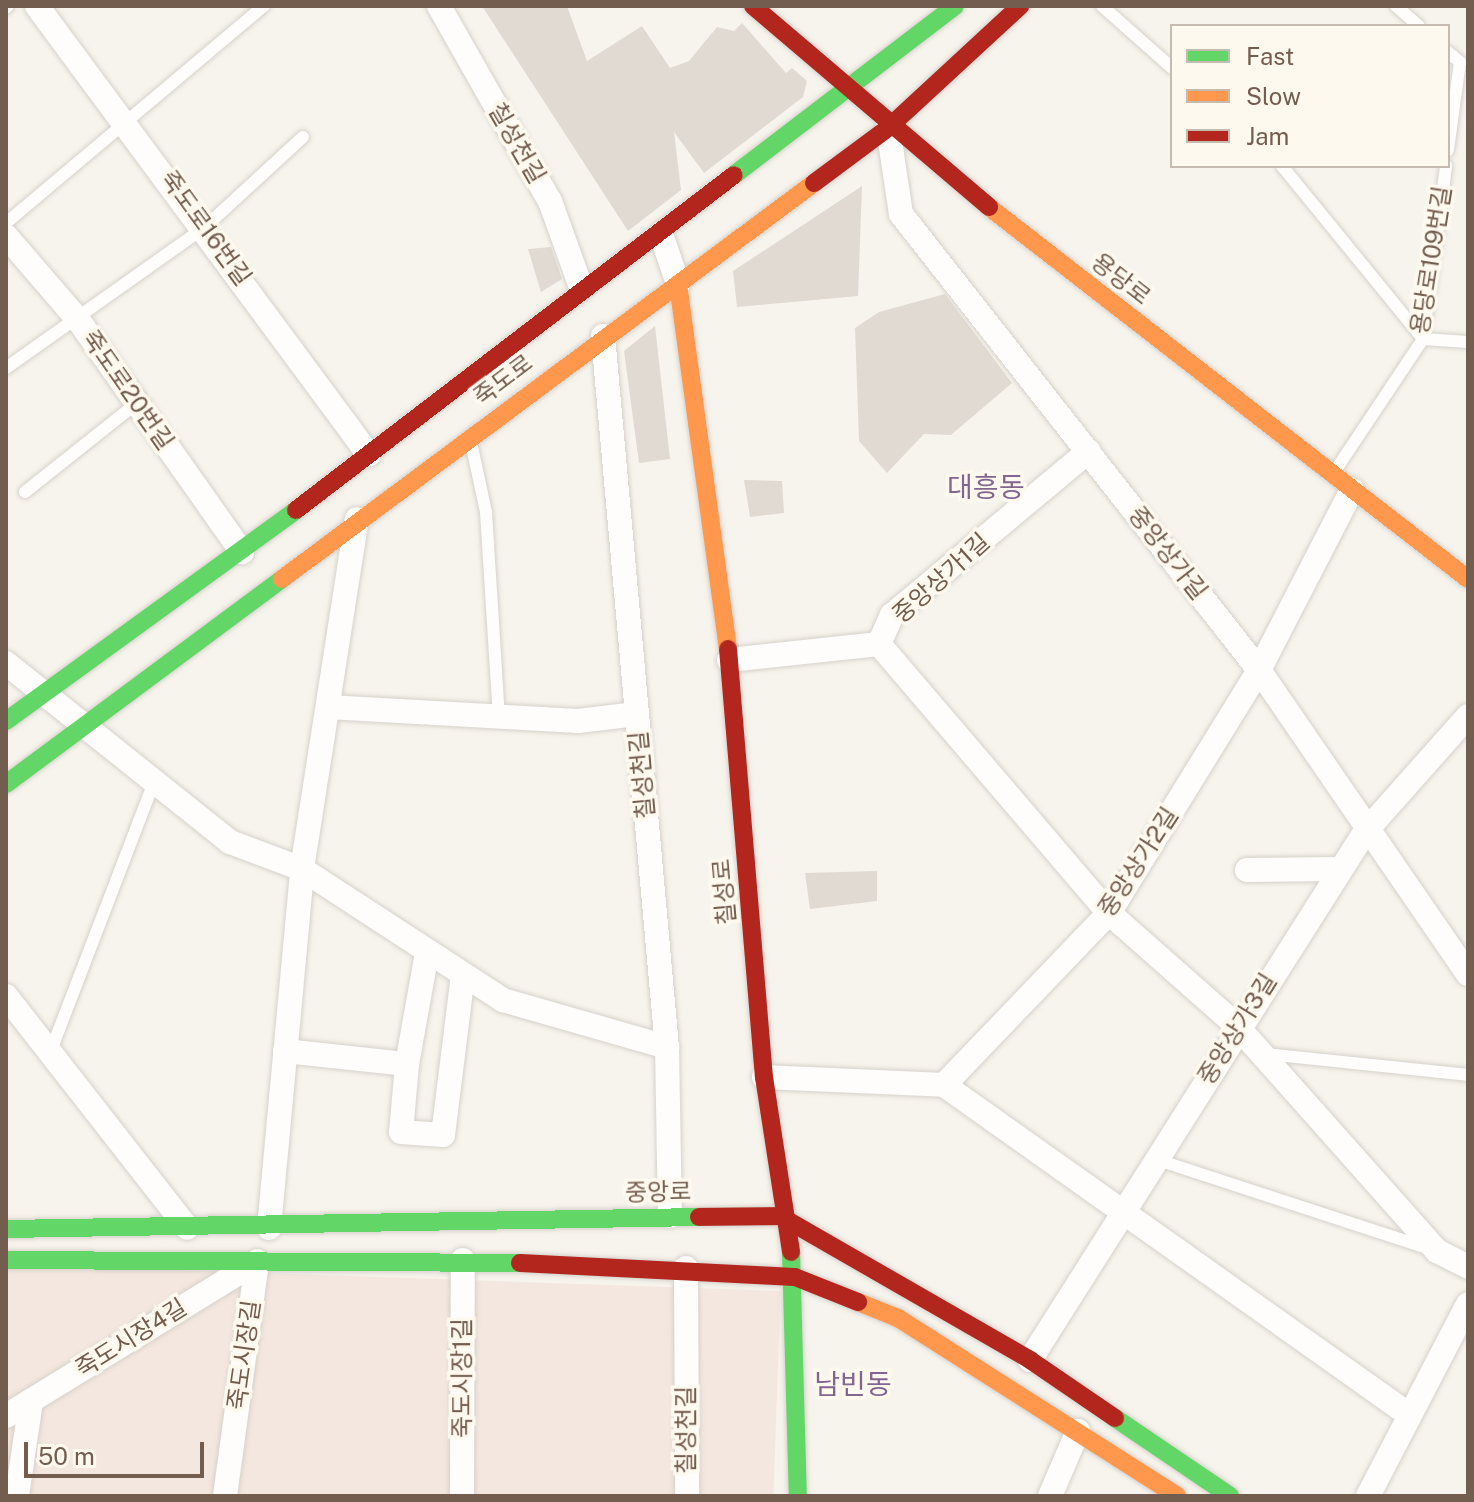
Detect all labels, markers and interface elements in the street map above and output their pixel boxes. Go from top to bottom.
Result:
legend [1170,24,1450,168]
text: Fast [1246,42,1294,70]
text: Slow [1246,82,1301,110]
street label: 칠성천길 [482,98,552,188]
text: Jam [1246,122,1289,150]
street label: 죽도로16번길 [155,165,257,291]
street label: 용당로109번길 [1405,184,1457,336]
street label: 용당로 [1086,247,1156,311]
street label: 죽도로20번길 [76,325,180,455]
street label: 죽도로 [468,349,538,411]
district label: 대흥동 [947,470,1025,504]
street label: 중앙상가길 [1123,501,1213,605]
street label: 중앙상가1길 [887,527,995,629]
street label: 칠성천길 [624,730,660,820]
street label: 중앙상가2길 [1092,802,1184,922]
street label: 칠성로 [707,858,741,926]
street label: 중앙상가3길 [1192,968,1282,1090]
street label: 중앙로 [625,1177,691,1207]
street label: 죽도시장4길 [70,1293,192,1383]
street label: 죽도시장길 [222,1298,266,1412]
street label: 죽도시장1길 [448,1318,476,1438]
district label: 남빈동 [814,1367,892,1401]
street label: 칠성천길 [672,1386,700,1474]
scale bar [28,1426,208,1476]
text: 50 m [38,1442,95,1470]

